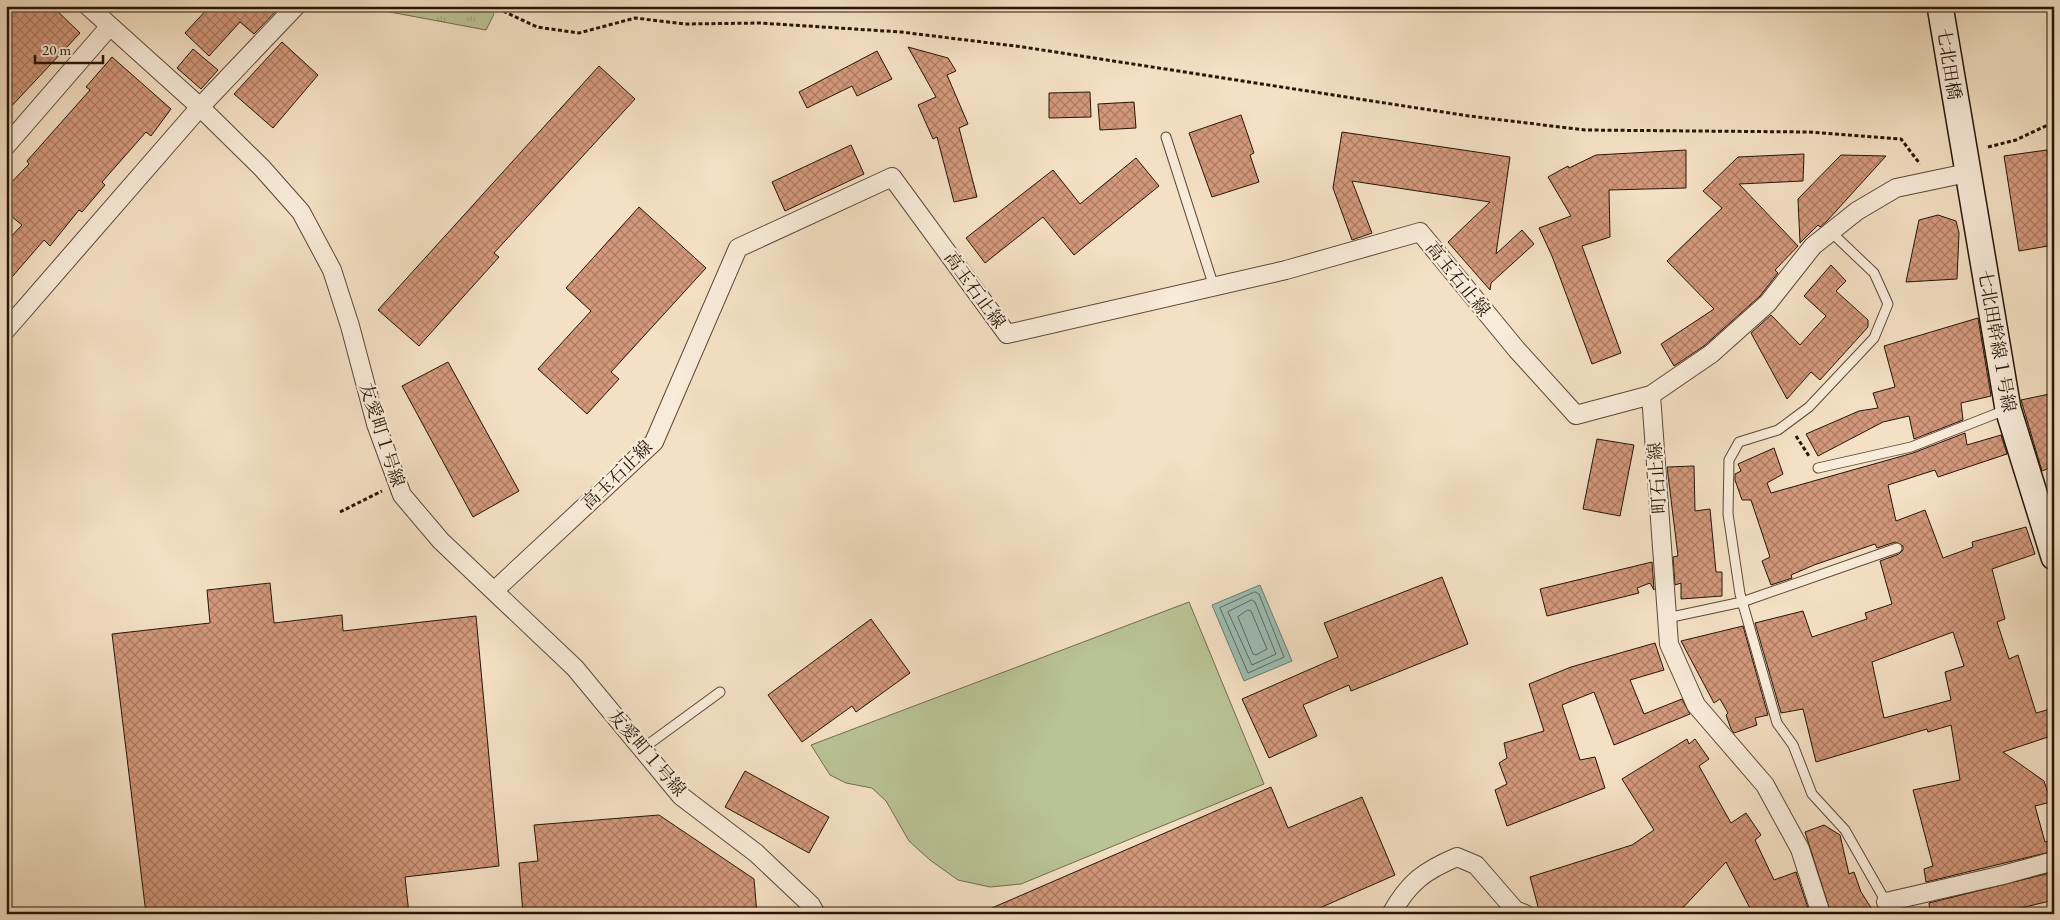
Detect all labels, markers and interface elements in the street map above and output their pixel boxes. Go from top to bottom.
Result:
street label: 七北田橋 [1933,27,1966,101]
scale bar [35,32,102,64]
text: 20 m [42,40,71,59]
street label: 高玉石止線 [1421,236,1496,321]
street label: 高玉石止線 [940,247,1011,333]
street label: 七北田幹線１号線 [1974,268,2021,414]
street label: 友愛町１号線 [355,380,410,490]
street label: 高玉石止線 [576,435,657,514]
street label: 町石止線 [1643,441,1670,515]
street label: 友愛町１号線 [603,704,691,801]

